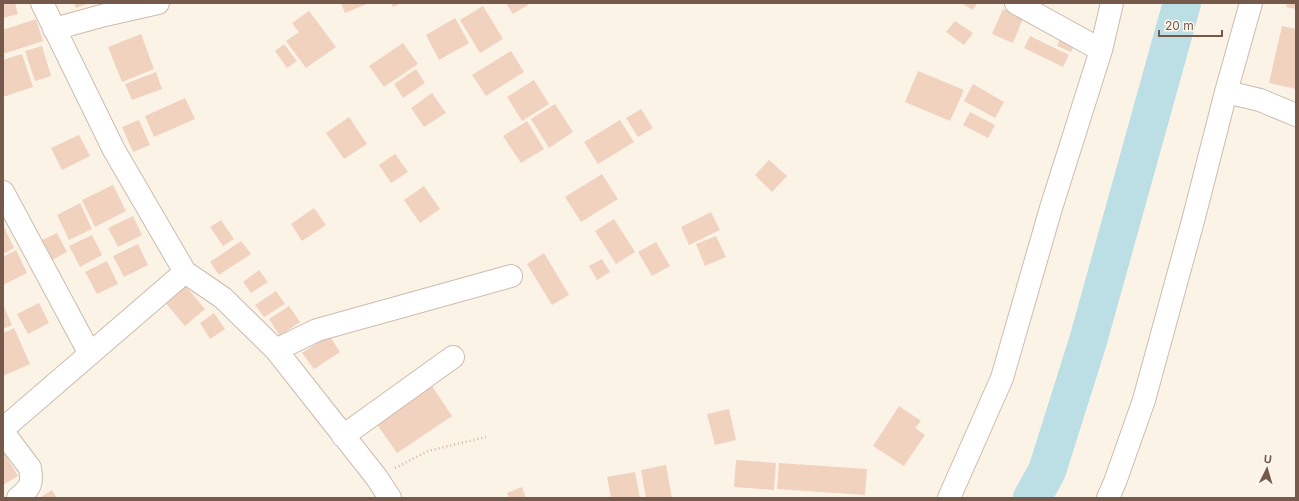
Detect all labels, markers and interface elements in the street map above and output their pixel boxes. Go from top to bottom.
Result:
scale bar [1159,12,1222,38]
text: 20 m [1165,18,1194,33]
north arrow [1247,449,1287,489]
text: U [1263,452,1272,466]

